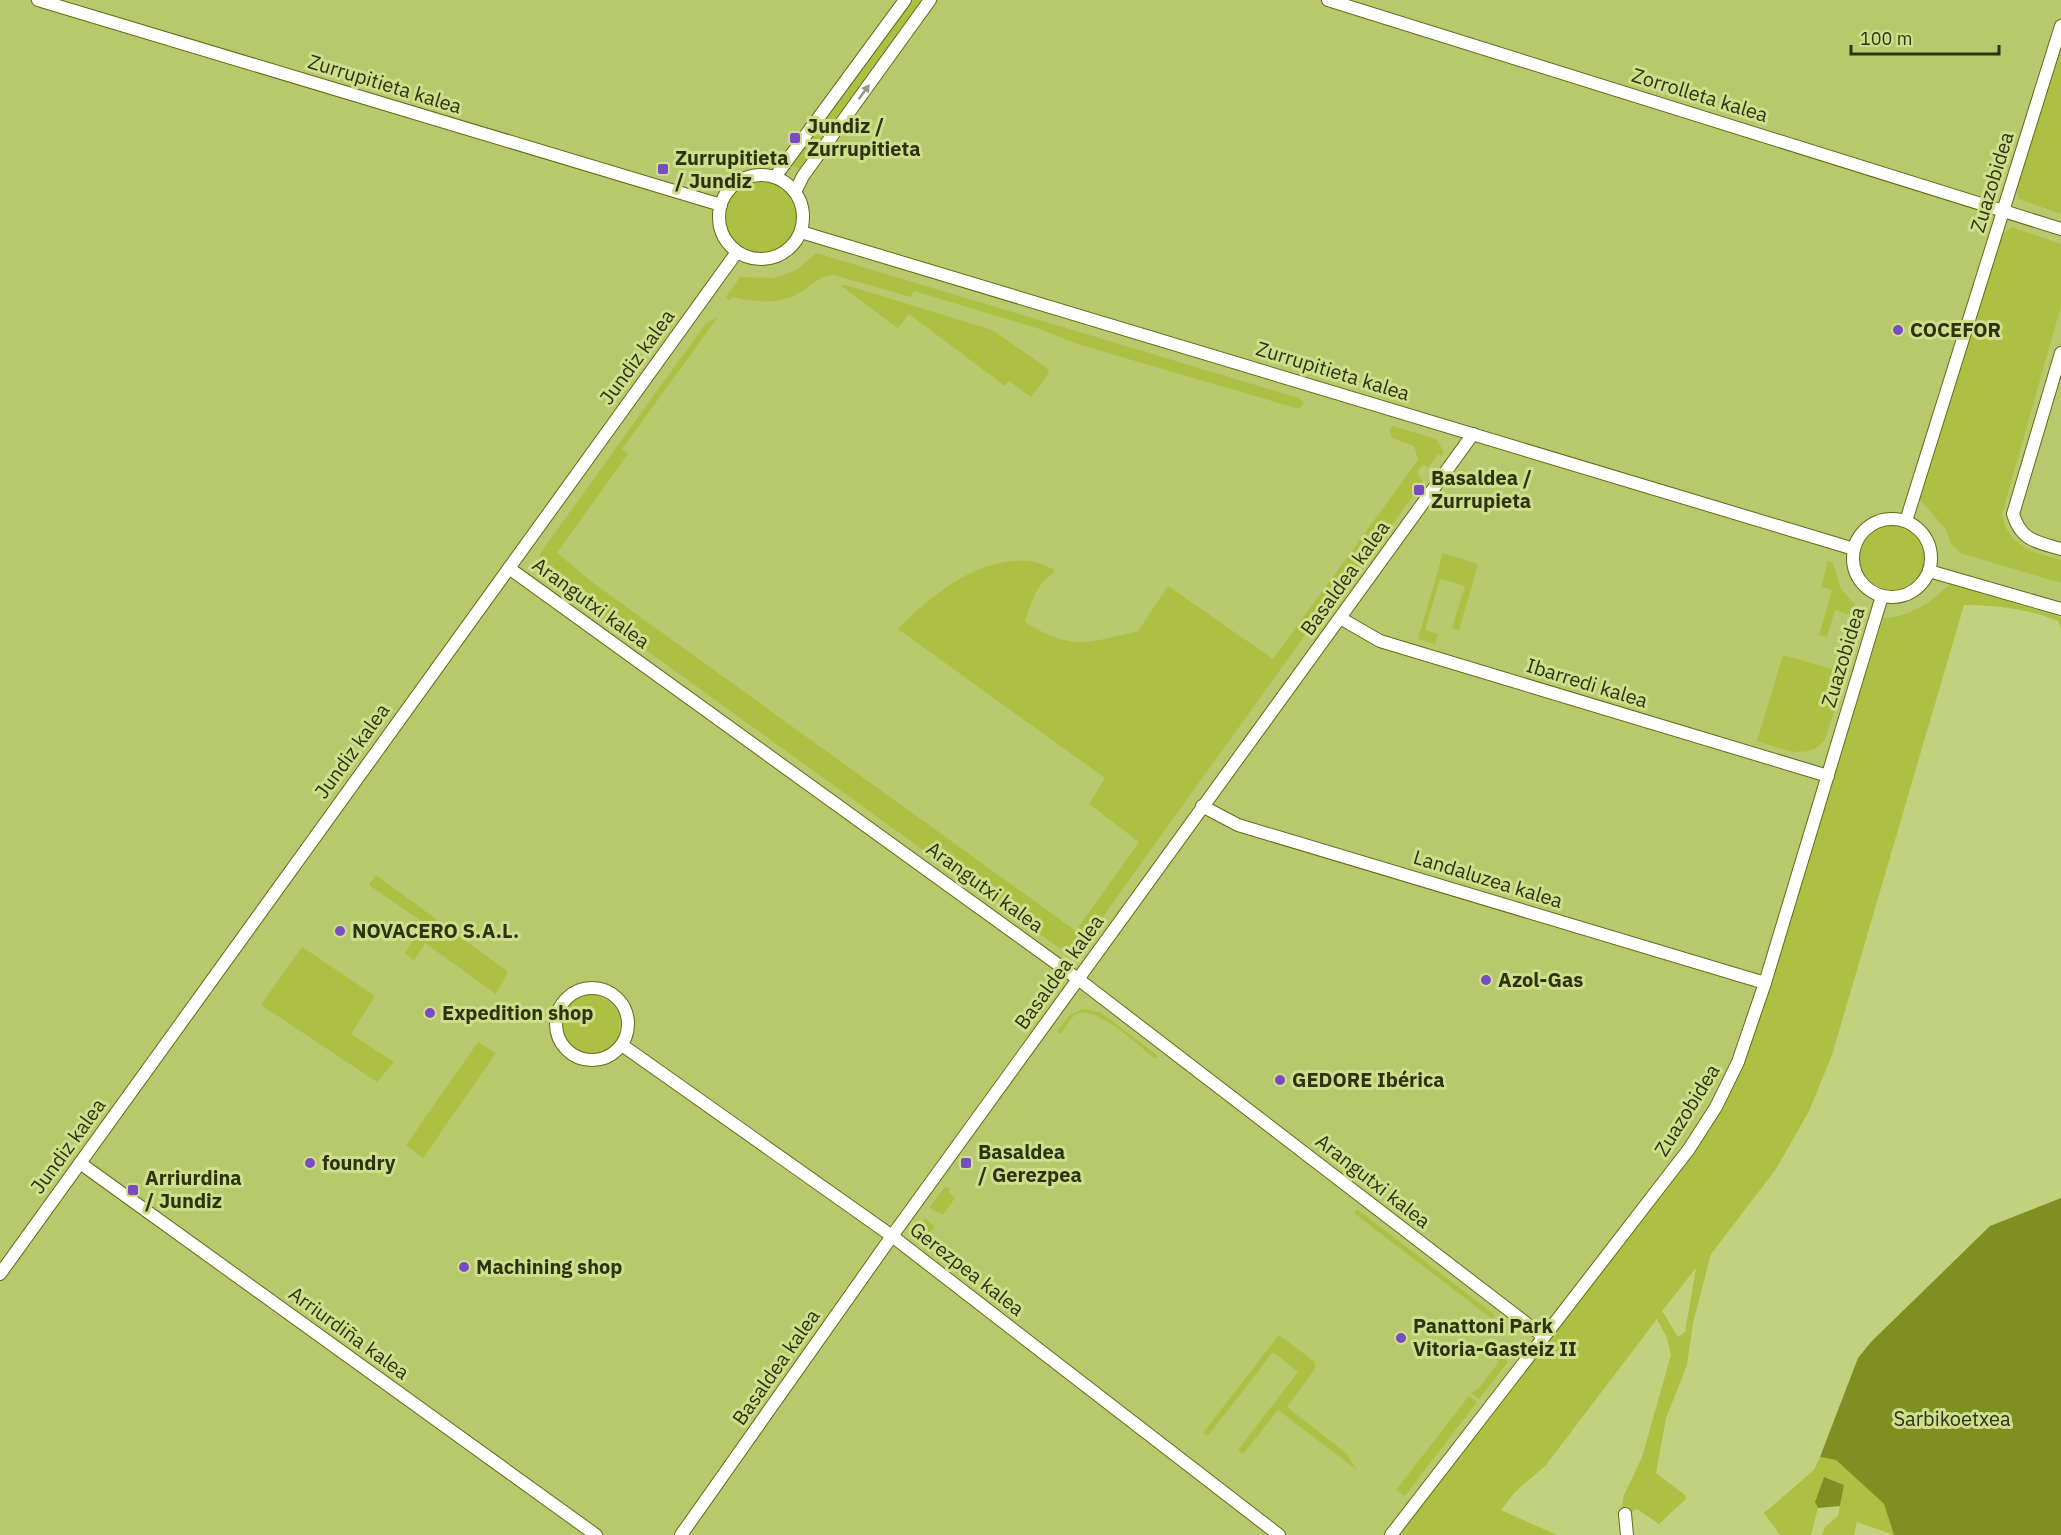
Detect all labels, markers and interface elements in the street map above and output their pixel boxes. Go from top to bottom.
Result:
scale bar [1851,18,2000,56]
text: 100 m [1860,27,1912,50]
street label: Zurrupitieta kalea [305,47,465,120]
street label: Zorrolleta kalea [1629,61,1772,128]
one-way arrow [858,84,870,100]
place label: Jundiz / Zurrupitieta [807,112,921,162]
street label: Zuazobidea [1963,128,2020,235]
marker: Jundiz / Zurrupitieta [788,131,802,145]
place label: Zurrupitieta / Jundiz [675,144,789,194]
marker: Zurrupitieta / Jundiz [656,162,670,176]
street label: Jundiz kalea [593,303,681,410]
place label: COCEFOR [1910,316,2001,343]
marker: COCEFOR [1891,323,1905,337]
street label: Zurrupitieta kalea [1253,334,1413,407]
place label: Basaldea / Zurrupieta [1431,464,1532,514]
marker: Basaldea / Zurrupieta [1412,483,1426,497]
street label: Basaldea kalea [1294,515,1396,641]
street label: Arangutxi kalea [527,551,656,655]
street label: Zuazobidea [1814,603,1871,710]
street label: Ibarredi kalea [1523,651,1651,714]
street label: Jundiz kalea [308,697,396,804]
street label: Arangutxi kalea [921,835,1050,939]
street label: Landaluzea kalea [1410,843,1566,914]
street label: Basaldea kalea [1008,909,1110,1035]
place label: NOVACERO S.A.L. [352,917,519,944]
marker: NOVACERO S.A.L. [333,924,347,938]
place label: Azol-Gas [1498,966,1583,993]
marker: Azol-Gas [1479,973,1493,987]
place label: Expedition shop [442,999,593,1026]
marker: Expedition shop [423,1006,437,1020]
street label: Zuazobidea [1648,1058,1726,1161]
place label: GEDORE Ibérica [1292,1066,1445,1093]
marker: GEDORE Ibérica [1273,1073,1287,1087]
street label: Jundiz kalea [24,1092,112,1199]
street label: Arangutxi kalea [1310,1127,1437,1234]
place label: Basaldea / Gerezpea [978,1138,1082,1188]
place label: foundry [322,1149,396,1176]
marker: foundry [303,1156,317,1170]
marker: Basaldea / Gerezpea [959,1156,973,1170]
place label: Arriurdina / Jundiz [145,1164,242,1214]
marker: Arriurdina / Jundiz [126,1183,140,1197]
street label: Gerezpea kalea [904,1215,1030,1322]
place label: Machining shop [476,1253,623,1280]
marker: Machining shop [457,1260,471,1274]
street label: Arriurdiña kalea [284,1280,415,1386]
street label: Basaldea kalea [726,1303,826,1430]
place label: Panattoni Park Vitoria-Gasteiz II [1413,1312,1577,1362]
marker: Panattoni Park Vitoria-Gasteiz II [1394,1331,1408,1345]
park label: Sarbikoetxea [1893,1405,2011,1432]

